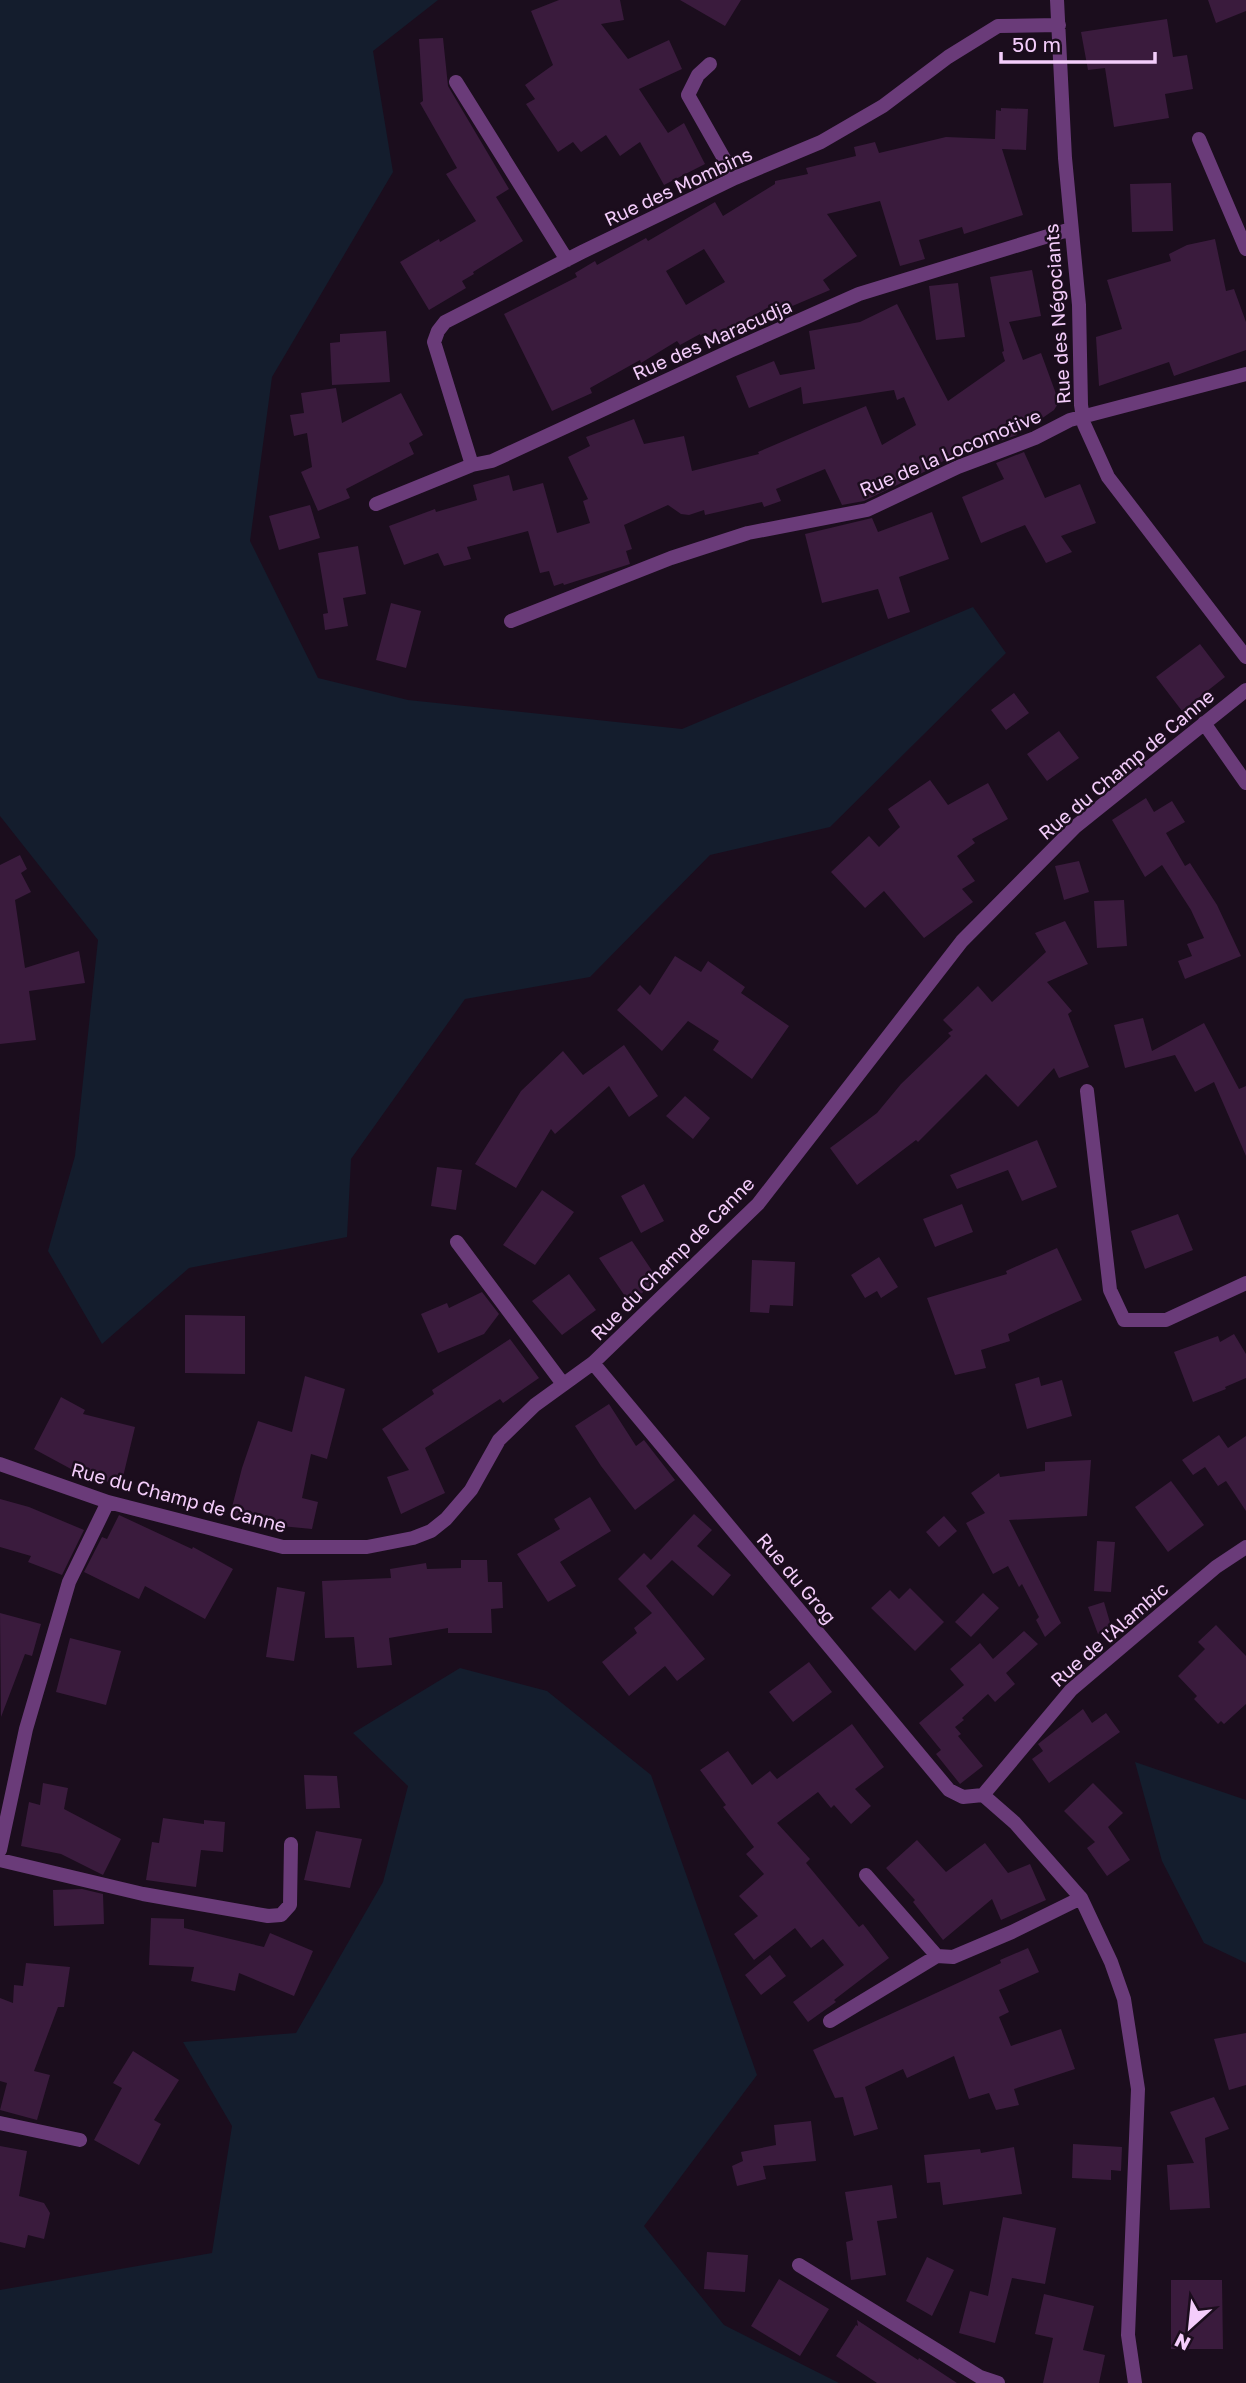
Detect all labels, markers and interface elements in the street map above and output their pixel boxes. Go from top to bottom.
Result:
scale bar [1001,21,1155,65]
text: 50 m [1012,31,1061,57]
street label: Rue des Mombins [600,142,756,230]
street label: Rue des Négociants [1039,223,1075,405]
street label: Rue des Maracudja [629,294,795,384]
street label: Rue de la Locomotive [856,403,1044,501]
street label: Rue du Champ de Canne [1034,684,1218,844]
street label: Rue du Champ de Canne [585,1171,759,1345]
street label: Rue du Champ de Canne [69,1457,289,1537]
street label: Rue du Grog [752,1528,842,1628]
street label: Rue de l'Alambic [1045,1577,1173,1691]
north arrow [1155,2292,1225,2362]
text: N [1170,2329,1194,2356]

